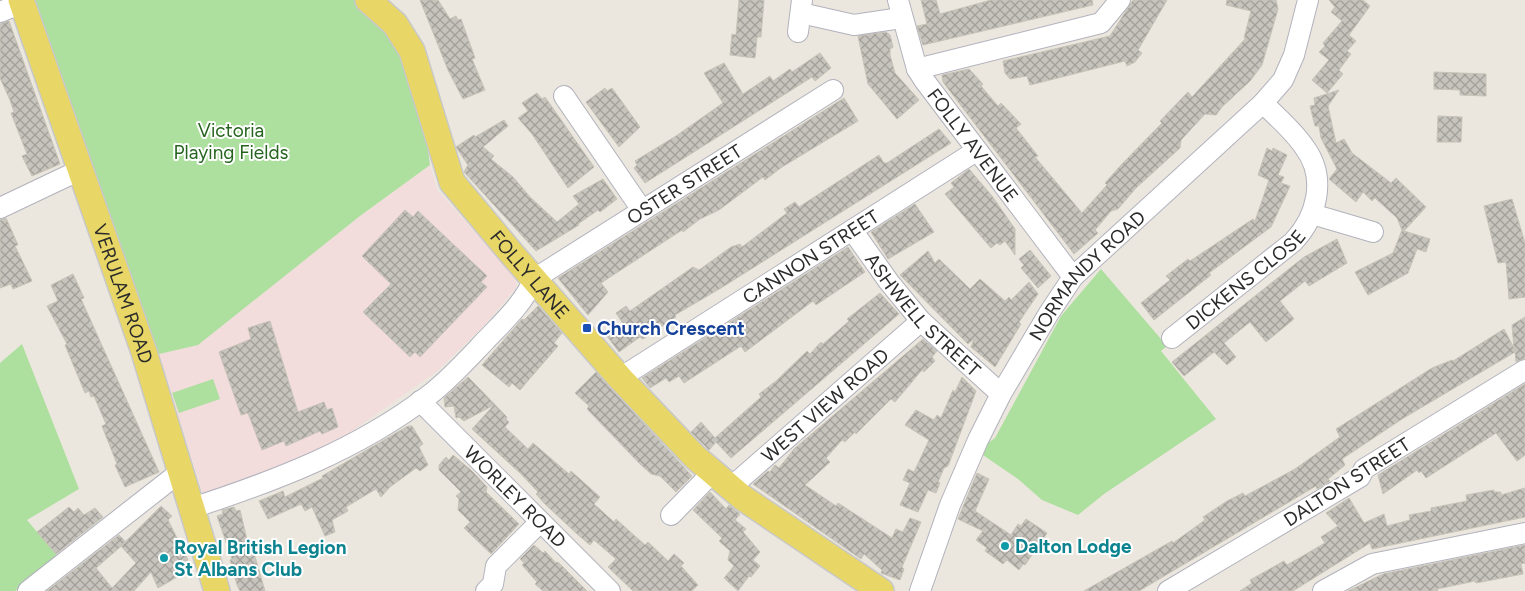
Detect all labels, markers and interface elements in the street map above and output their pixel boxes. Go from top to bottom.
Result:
street label: FOLLY AVENUE [923,83,1023,206]
park label: Victoria Playing Fields [174,119,289,164]
street label: OSTER STREET [622,139,747,229]
street label: CANNON STREET [738,204,883,308]
street label: NORMANDY ROAD [1024,205,1150,345]
street label: VERULAM ROAD [89,221,158,366]
street label: DICKENS CLOSE [1181,225,1310,334]
street label: FOLLY LANE [486,226,575,323]
street label: ASHWELL STREET [861,249,986,382]
place label: Church Crescent [597,317,745,340]
marker: Church Crescent [581,322,593,334]
street label: WEST VIEW ROAD [756,343,893,467]
street label: DALTON STREET [1279,432,1415,531]
street label: WORLEY ROAD [460,441,571,552]
place label: Dalton Lodge [1015,535,1132,558]
place label: Royal British Legion St Albans Club [174,536,346,581]
marker: Dalton Lodge [999,540,1011,552]
marker: Royal British Legion St Albans Club [158,552,170,564]

